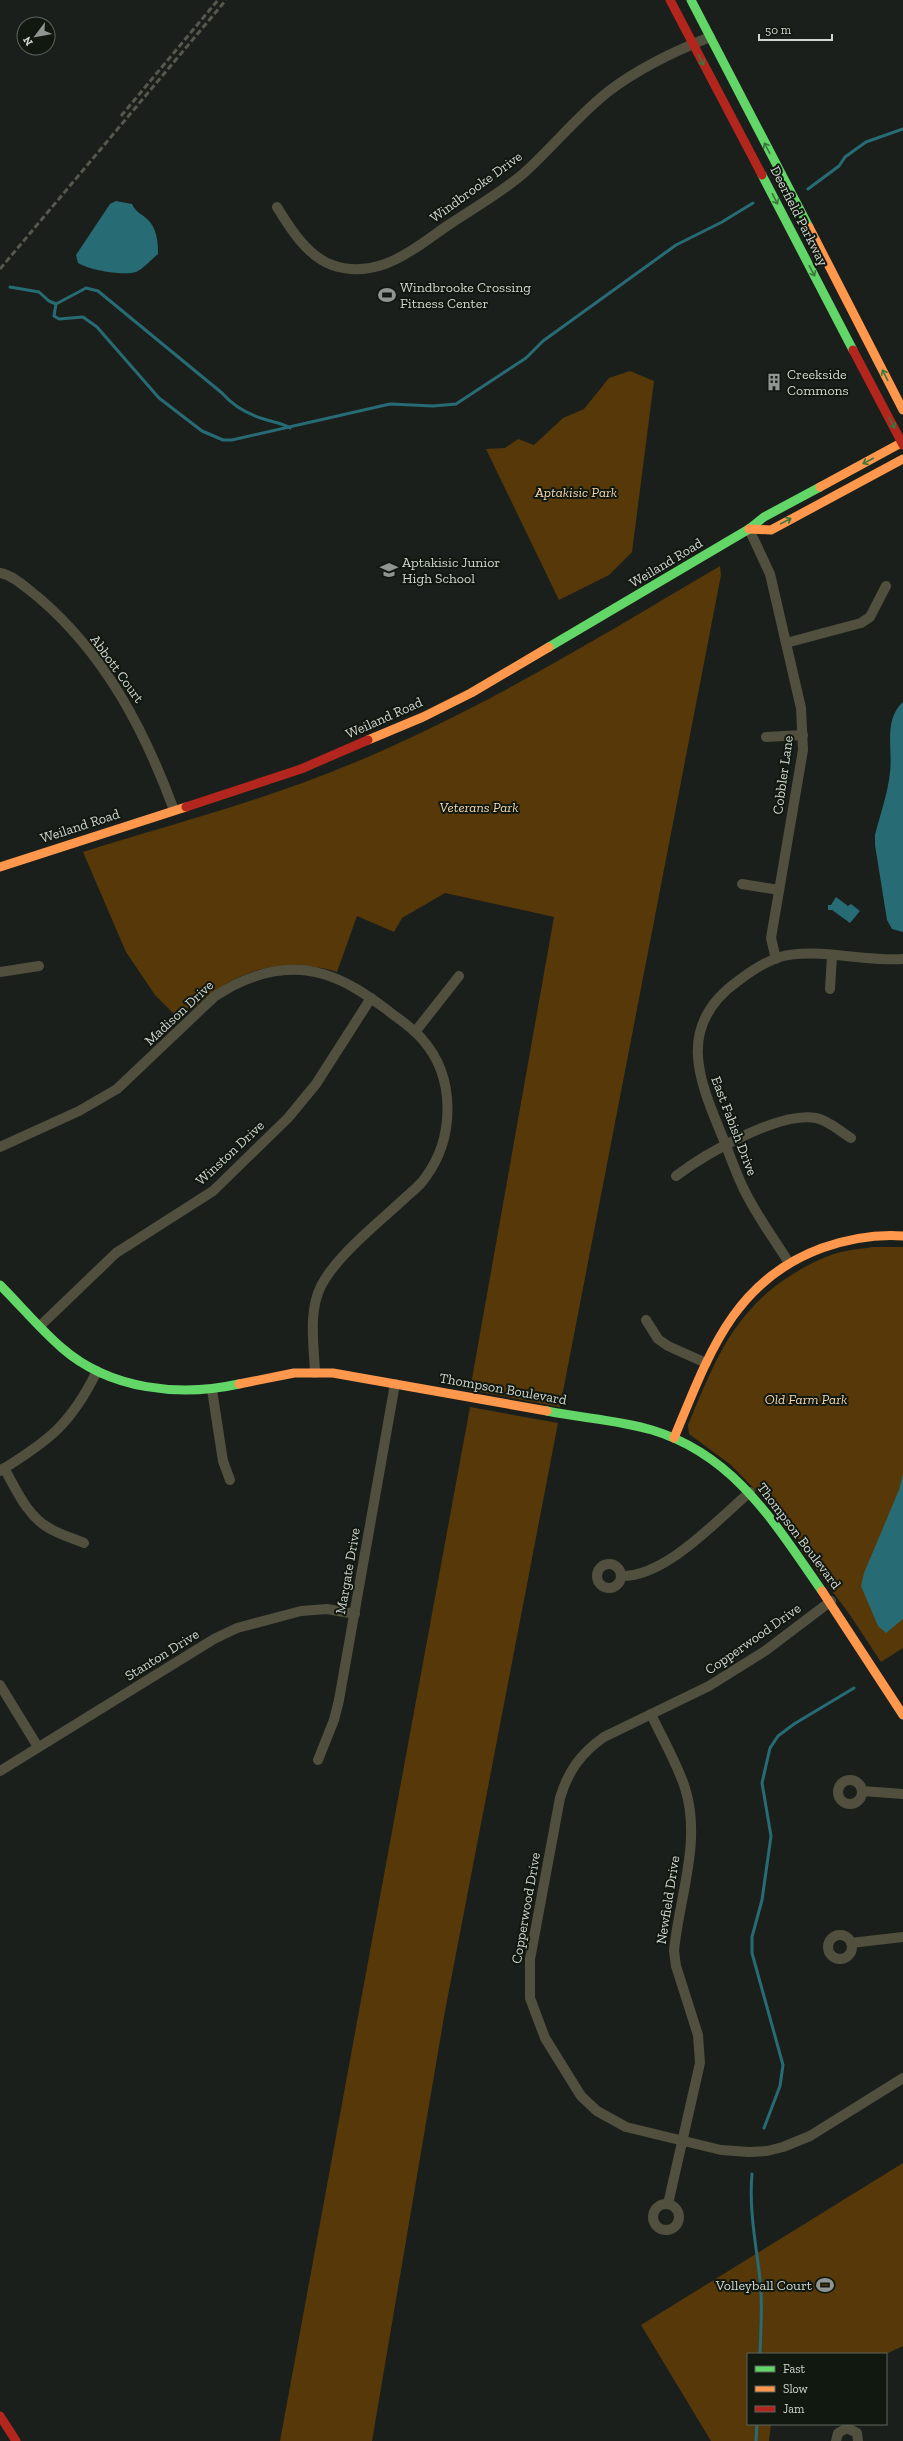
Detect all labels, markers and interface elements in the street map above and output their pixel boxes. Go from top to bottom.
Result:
north arrow [16,16,56,56]
scale bar [759,16,832,42]
text: 50 m [765,23,792,37]
text: N [20,34,36,48]
one-way arrow [698,53,705,65]
one-way arrow [763,142,771,154]
street label: Windbrooke Drive [427,148,526,226]
street label: Deerfield Parkway [766,163,832,270]
one-way arrow [772,193,779,205]
one-way arrow [809,264,816,276]
place label: Windbrooke Crossing Fitness Center [400,279,531,312]
sports icon: Windbrooke Crossing Fitness Center [377,285,397,305]
place label: Creekside Commons [787,366,849,399]
one-way arrow [881,370,888,382]
building icon: Creekside Commons [764,372,784,392]
one-way arrow [889,417,896,429]
one-way arrow [862,458,874,466]
park label: Aptakisic Park [534,484,617,501]
one-way arrow [780,517,792,525]
street label: Weiland Road [626,534,706,592]
place label: Aptakisic Junior High School [402,554,500,587]
school or university icon: Aptakisic Junior High School [379,560,399,580]
street label: Abbott Court [87,632,148,707]
street label: Weiland Road [343,693,425,743]
street label: Cobbler Lane [769,734,797,815]
park label: Veterans Park [440,799,518,816]
street label: Weiland Road [38,805,122,847]
street label: Madison Drive [141,976,217,1049]
street label: East Fabish Drive [707,1074,761,1179]
street label: Winston Drive [192,1117,268,1189]
street label: Thompson Boulevard [438,1369,568,1409]
park label: Old Farm Park [765,1391,847,1408]
street label: Thompson Boulevard [753,1479,845,1593]
street label: Margate Drive [332,1526,364,1615]
street label: Copperwood Drive [702,1599,804,1678]
street label: Stanton Drive [122,1625,202,1684]
street label: Copperwood Drive [508,1851,544,1965]
street label: Newfield Drive [653,1854,683,1945]
sports icon: Volleyball Court [815,2275,835,2295]
place label: Volleyball Court [715,2277,813,2294]
legend [747,2353,887,2425]
text: Fast [783,2362,806,2376]
text: Slow [783,2382,809,2396]
text: Jam [783,2402,805,2416]

